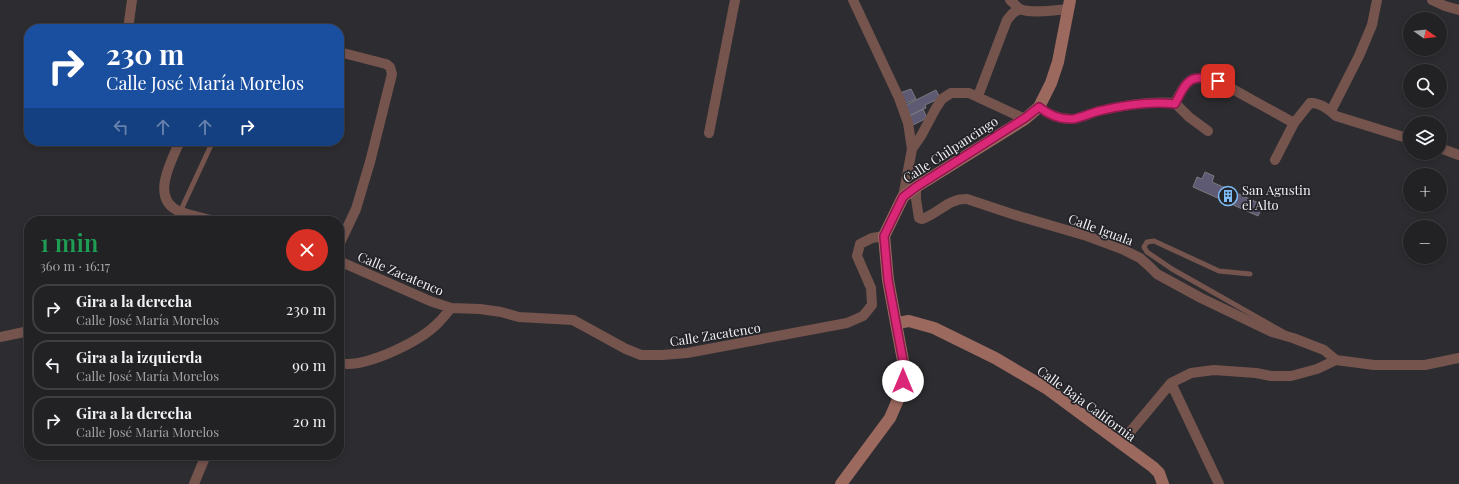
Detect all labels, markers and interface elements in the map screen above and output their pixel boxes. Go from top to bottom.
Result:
north arrow [1403,12,1447,56]
map controls [1403,12,1447,264]
text: 230 m [106,35,184,72]
icon: right [40,40,92,92]
pin [1201,64,1235,98]
button: search [1403,64,1447,108]
icon: arrive [1207,70,1229,92]
text: Calle José María Morelos [106,71,304,95]
street label: Calle Chilpancingo [899,112,1001,186]
icon: left [110,116,132,138]
icon: ahead [152,116,174,138]
icon: ahead [194,116,216,138]
icon: right [236,116,258,138]
button: layers [1403,116,1447,160]
button: + [1403,168,1447,212]
place label: San Agustin el Alto [1242,181,1311,213]
building icon: San Agustin el Alto [1217,185,1239,207]
street label: Calle Iguala [1066,209,1136,249]
button: − [1403,220,1447,264]
text: 1 min [40,226,98,258]
button: close [286,229,328,271]
street label: Calle Zacatenco [355,247,447,299]
text: 360 m · 16:17 [40,257,110,274]
text: Gira a la derecha [76,291,192,311]
icon: right [42,298,64,320]
text: 230 m [286,299,326,319]
text: Calle José María Morelos [76,311,219,328]
street label: Calle Zacatenco [668,318,762,350]
text: Gira a la izquierda [76,347,202,367]
icon: left [42,354,64,376]
text: 90 m [292,355,326,375]
position arrow [882,360,924,402]
street label: Calle Baja California [1034,361,1140,445]
text: Calle José María Morelos [76,367,219,384]
text: Gira a la derecha [76,403,192,423]
icon: right [42,410,64,432]
text: 20 m [293,411,326,431]
text: Calle José María Morelos [76,423,219,440]

